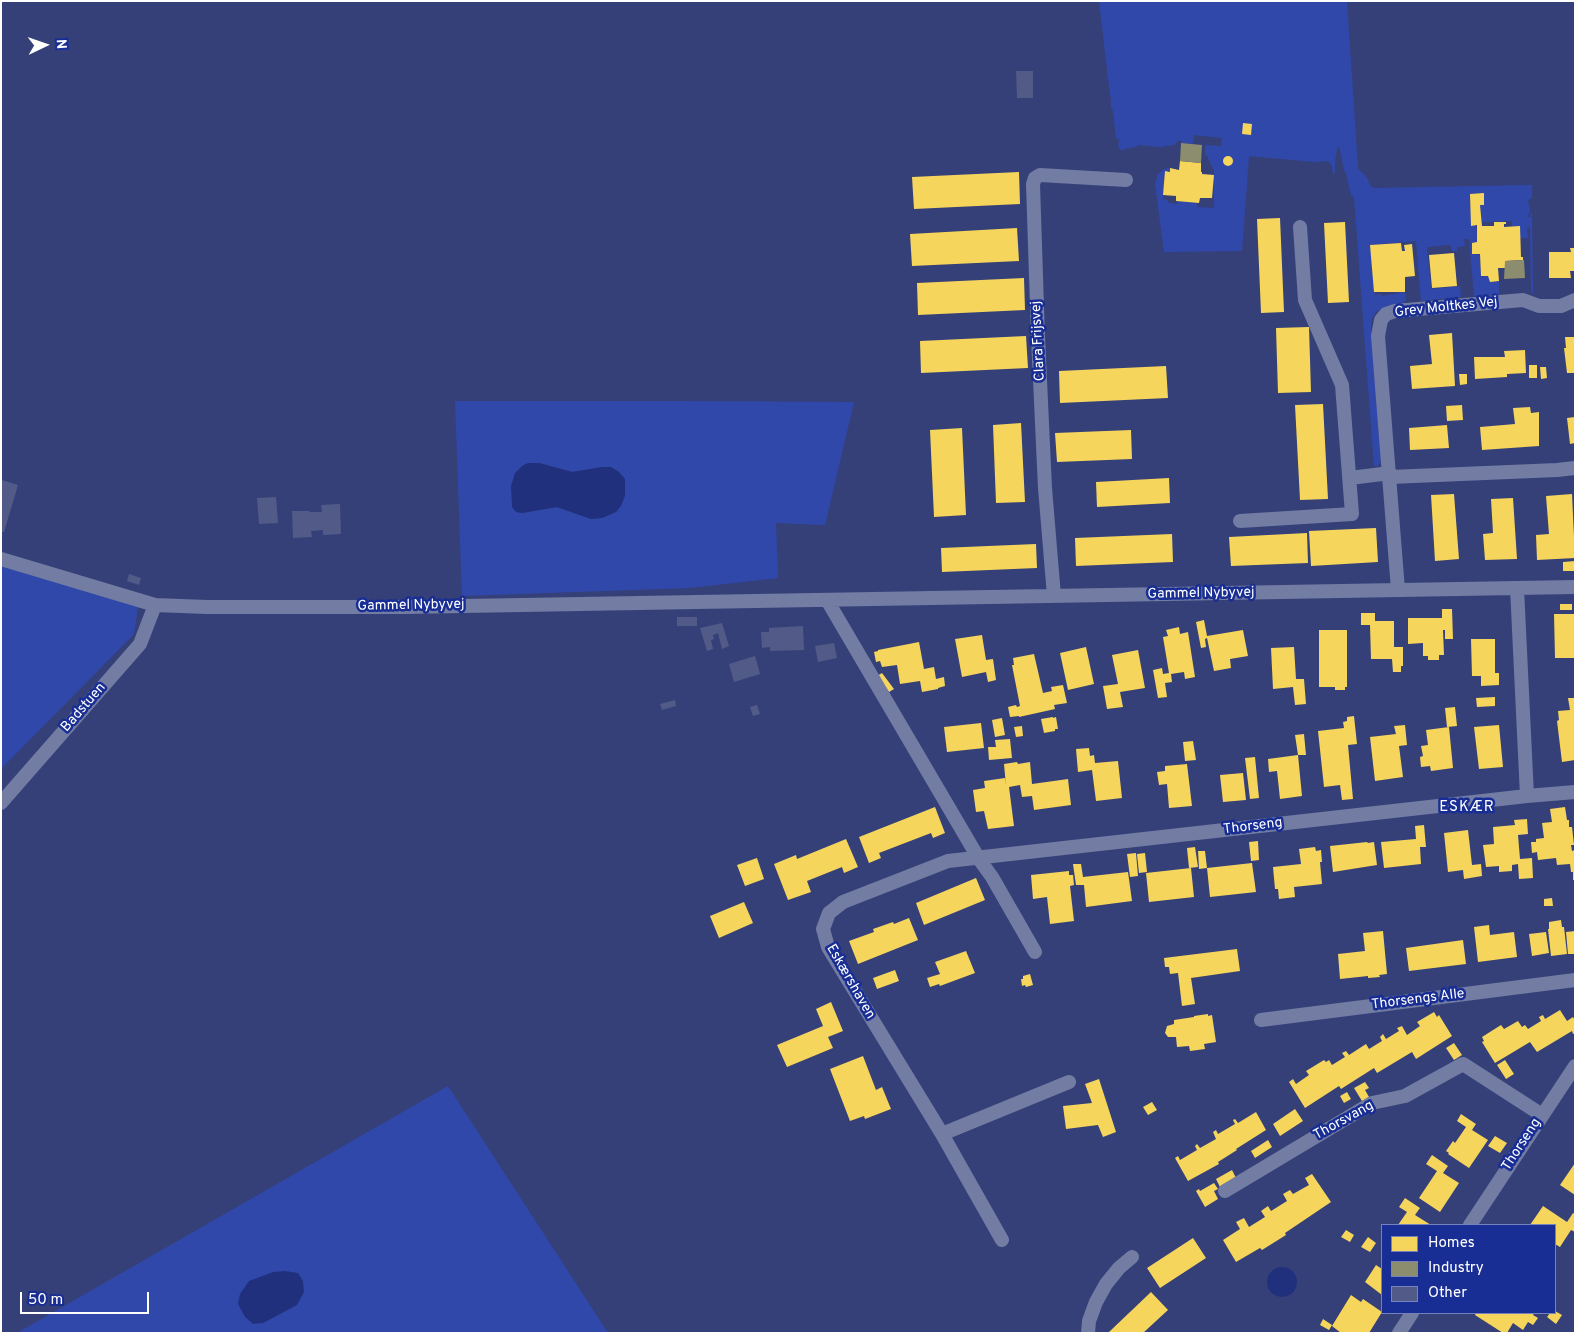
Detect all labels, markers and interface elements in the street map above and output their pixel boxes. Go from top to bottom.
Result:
north arrow [20,20,70,70]
text: N [52,39,69,50]
street label: Grev Moltkes Vej [1394,294,1498,322]
street label: Clara Frijsvej [1029,300,1049,382]
street label: Gammel Nybyvej [1147,585,1255,603]
street label: Gammel Nybyvej [357,597,465,615]
street label: Badstuen [58,680,110,736]
district label: ESKÆR [1439,799,1495,817]
street label: Thorseng [1223,815,1283,839]
street label: Eskærshaven [822,942,878,1022]
street label: Thorsengs Alle [1371,986,1465,1014]
street label: Thorsvang [1311,1098,1377,1144]
street label: Thorseng [1499,1116,1545,1174]
legend [1381,1224,1556,1314]
text: Homes [1428,1234,1475,1253]
text: Industry [1428,1259,1484,1278]
scale bar [22,1282,151,1314]
text: Other [1428,1284,1467,1303]
text: 50 m [28,1291,63,1310]

